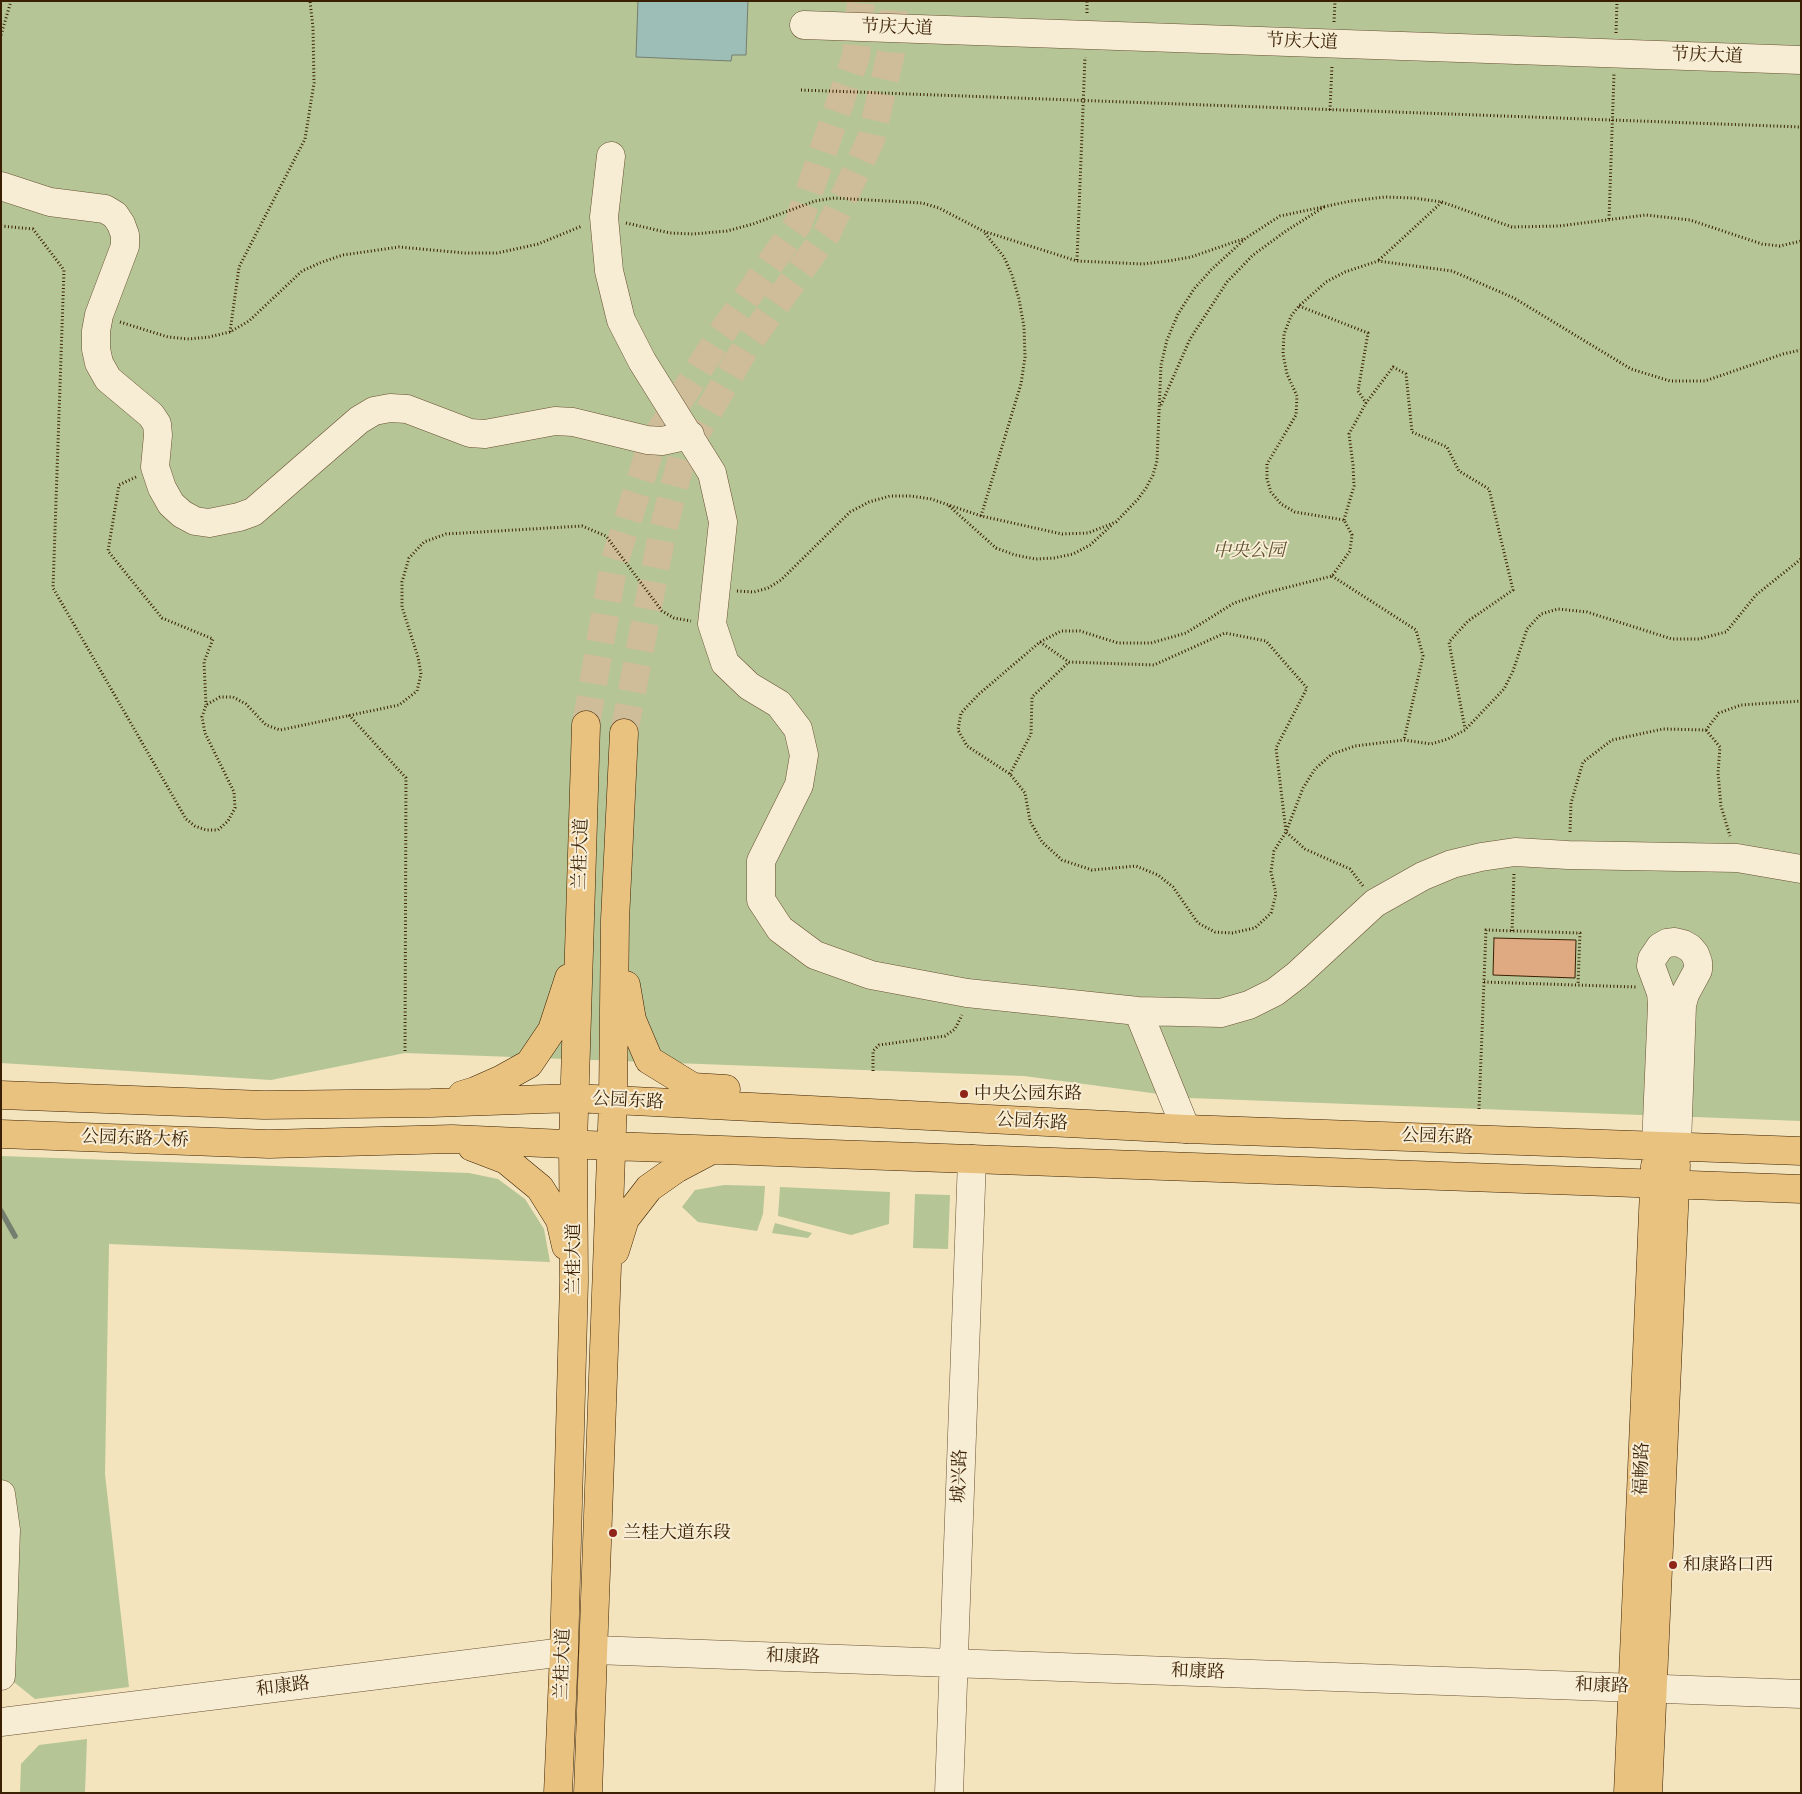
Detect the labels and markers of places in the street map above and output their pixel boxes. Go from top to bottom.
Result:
place label: 中央公园东路 [974,1083,1082,1105]
marker: 中央公园东路 [958,1088,970,1100]
place label: 兰桂大道东段 [623,1522,731,1544]
marker: 兰桂大道东段 [607,1527,619,1539]
place label: 和康路口西 [1683,1554,1773,1576]
marker: 和康路口西 [1667,1559,1679,1571]

